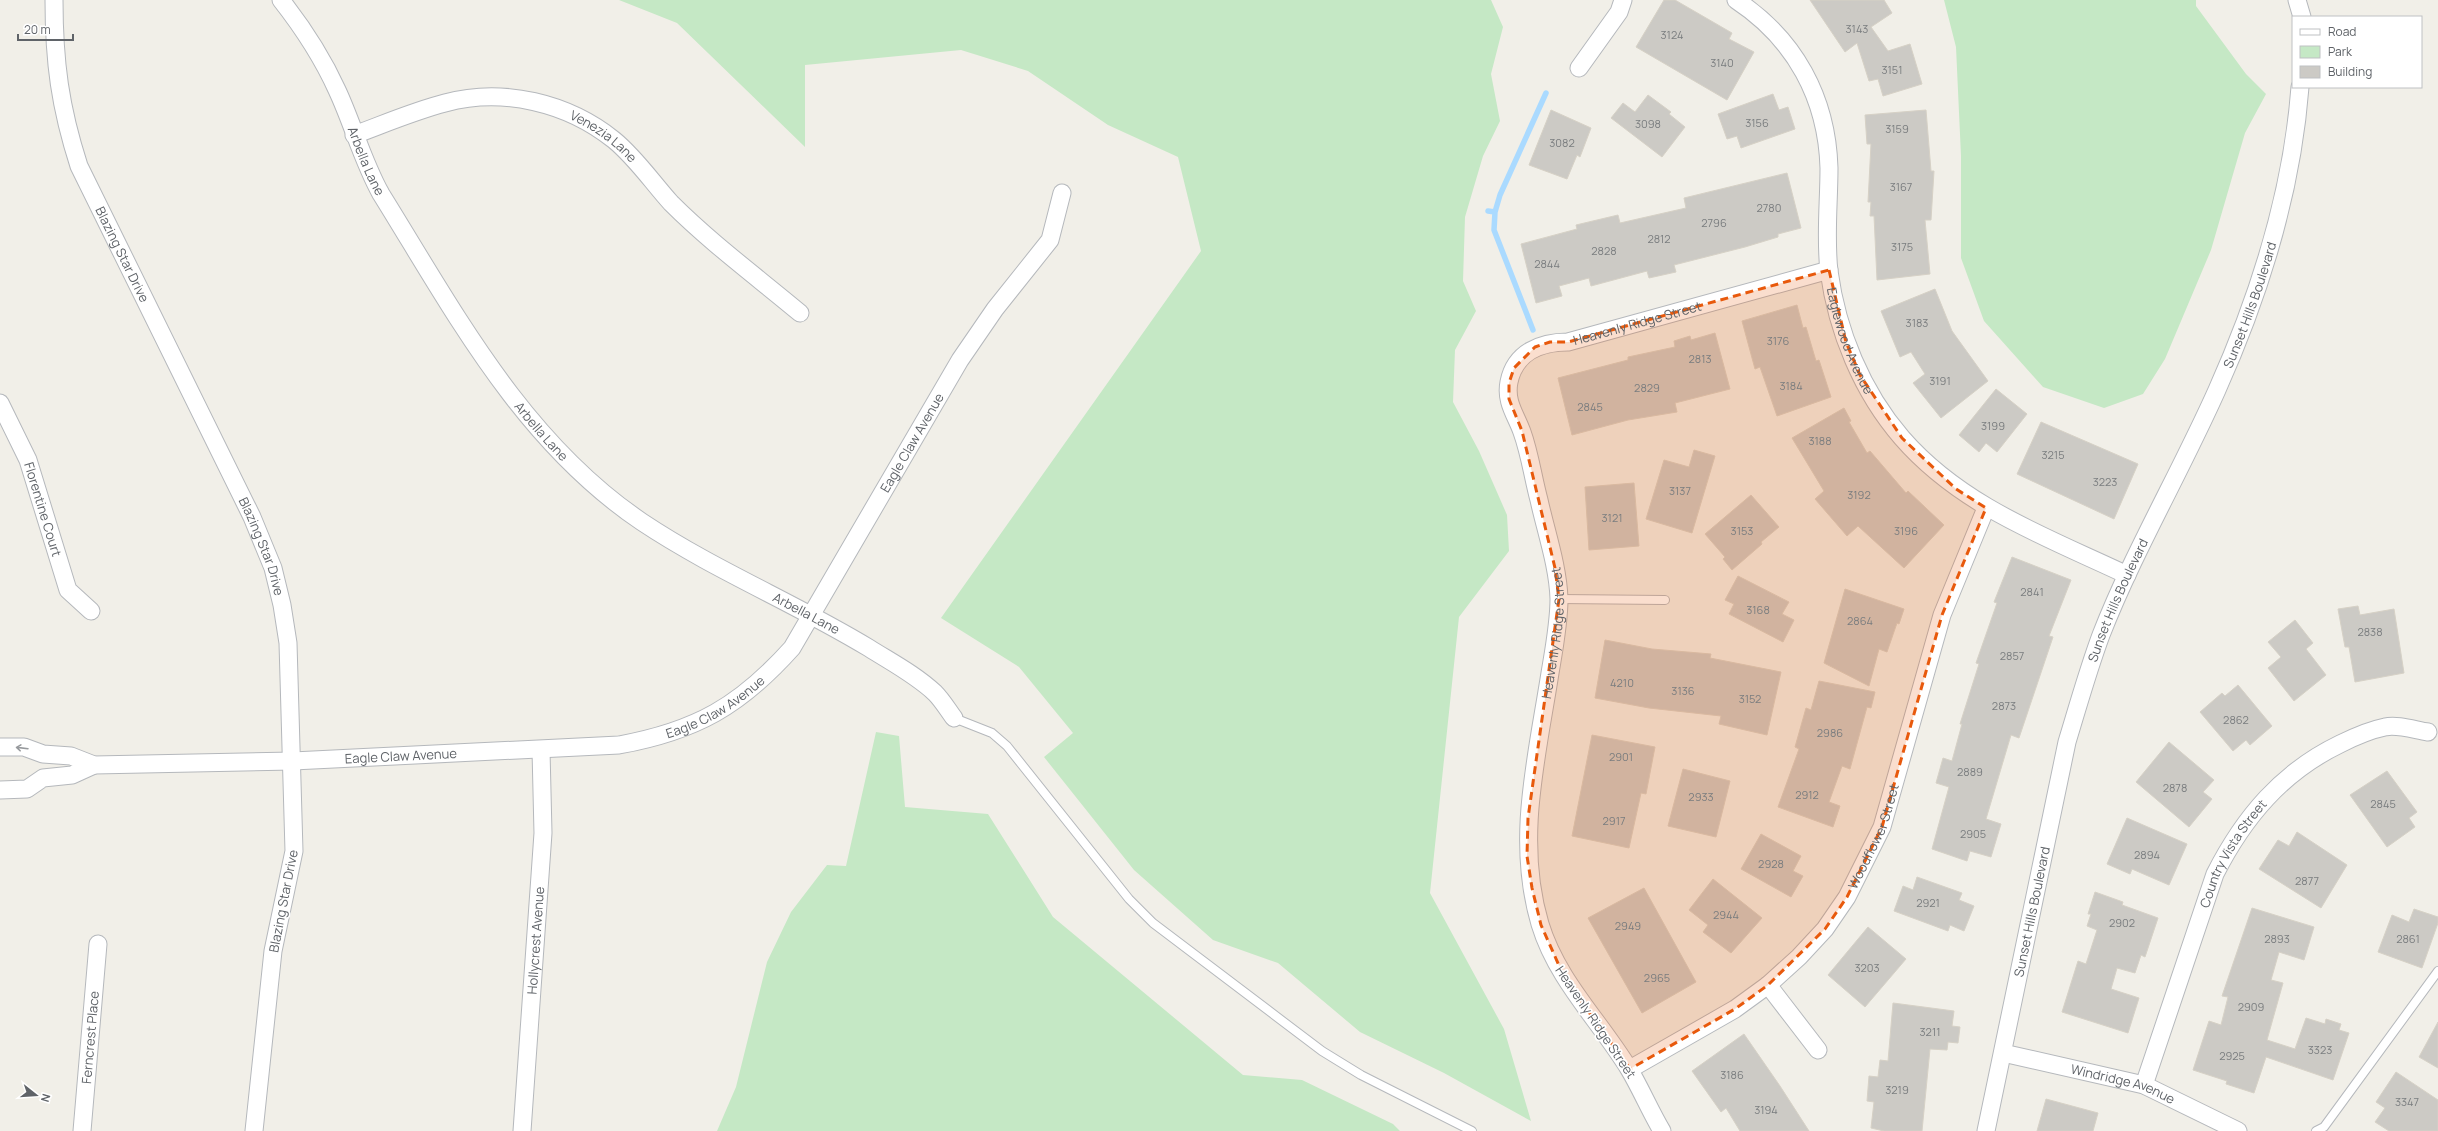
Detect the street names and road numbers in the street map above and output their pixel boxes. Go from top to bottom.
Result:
street label: Venezia Lane [567,106,641,166]
street label: Arbella Lane [344,124,389,199]
street label: Blazing Star Drive [91,203,154,305]
street label: Sunset Hills Boulevard [2219,240,2280,371]
street label: Eaglewood Avenue [1823,286,1878,398]
street label: Heavenly Ridge Street [1571,297,1703,349]
street label: Eagle Claw Avenue [876,389,948,496]
street label: Arbella Lane [511,398,573,465]
street label: Florentine Court [20,460,66,559]
street label: Blazing Star Drive [235,494,288,598]
street label: Sunset Hills Boulevard [2083,536,2152,664]
street label: Heavenly Ridge Street [1537,566,1568,700]
street label: Arbella Lane [770,588,843,638]
street label: Eagle Claw Avenue [663,671,769,742]
street label: Eagle Claw Avenue [344,744,458,767]
street label: Woodflower Street [1843,782,1903,892]
street label: Country Vista Street [2195,795,2270,910]
street label: Sunset Hills Boulevard [2009,845,2054,979]
street label: Blazing Star Drive [264,848,302,954]
street label: Hollycrest Avenue [523,886,548,995]
street label: Heavenly Ridge Street [1552,962,1640,1082]
street label: Ferncrest Place [77,990,103,1085]
street label: Windridge Avenue [2069,1060,2178,1108]

